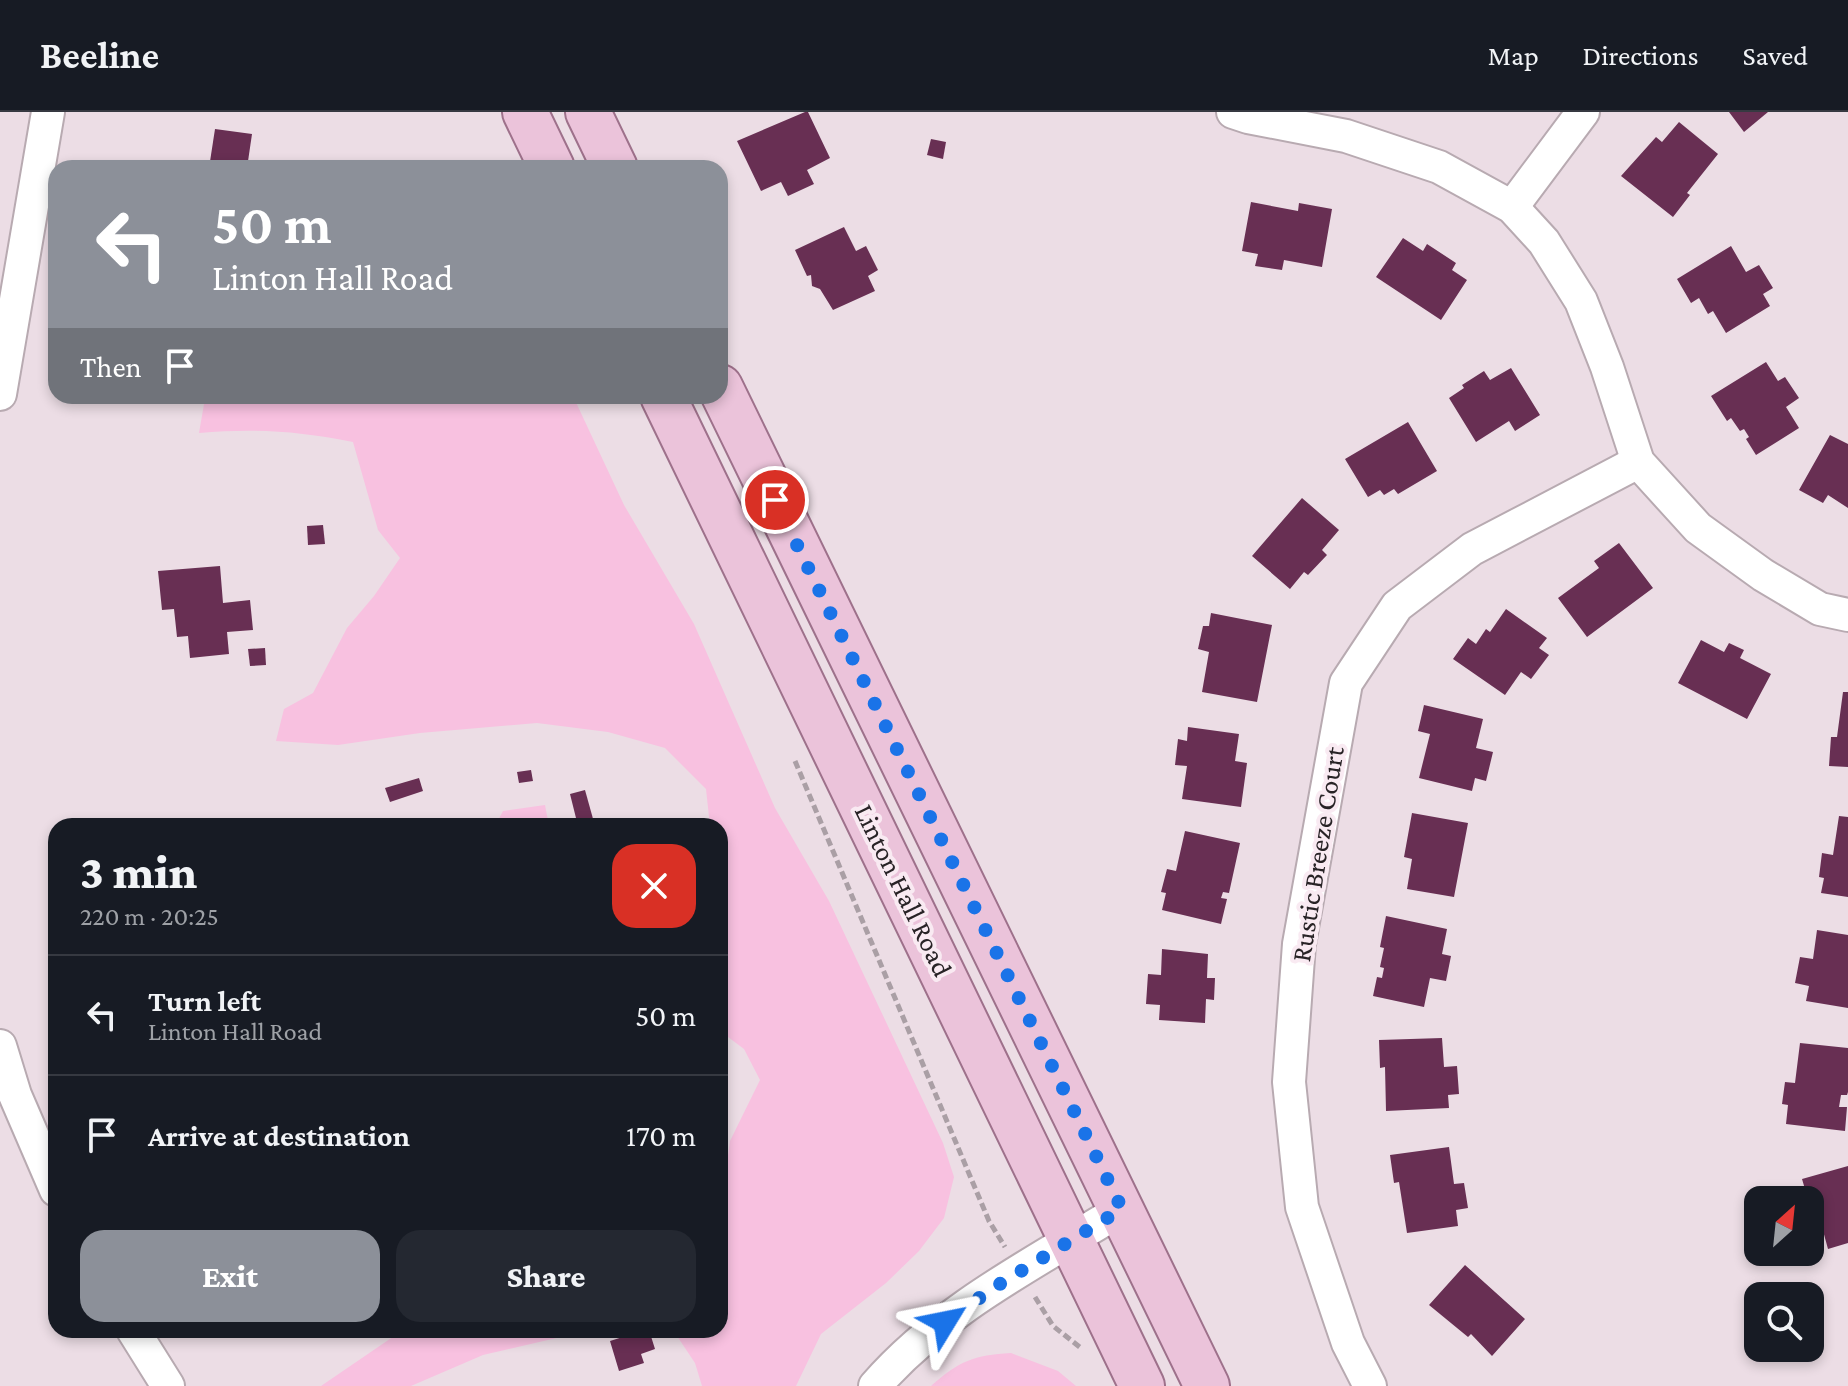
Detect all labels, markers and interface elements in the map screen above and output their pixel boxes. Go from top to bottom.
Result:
text: Beeline [40,34,159,76]
text: Map [1488,40,1539,71]
text: Directions [1583,40,1698,71]
text: Saved [1742,40,1808,71]
icon: left [80,192,184,296]
text: 50 m [212,193,332,255]
text: Linton Hall Road [212,258,453,298]
icon: arrive [158,344,202,388]
text: Then [80,350,142,383]
pin [741,466,809,534]
icon: arrive [753,478,797,522]
street label: Rustic Breeze Court [1285,744,1350,964]
street label: Linton Hall Road [848,799,959,982]
button: close [612,844,696,928]
text: 3 min [80,845,197,898]
text: 220 m · 20:25 [80,902,219,931]
text: Turn left [148,984,261,1017]
icon: left [80,993,124,1037]
text: 50 m [635,999,696,1032]
text: Linton Hall Road [148,1017,322,1046]
icon: arrive [80,1113,124,1157]
text: Arrive at destination [148,1119,410,1152]
text: 170 m [626,1119,696,1152]
north arrow [1744,1186,1824,1266]
map controls [1744,1186,1824,1362]
button: Exit [80,1230,380,1322]
button: Share [396,1230,696,1322]
position arrow [903,1280,987,1364]
button: search [1744,1282,1824,1362]

